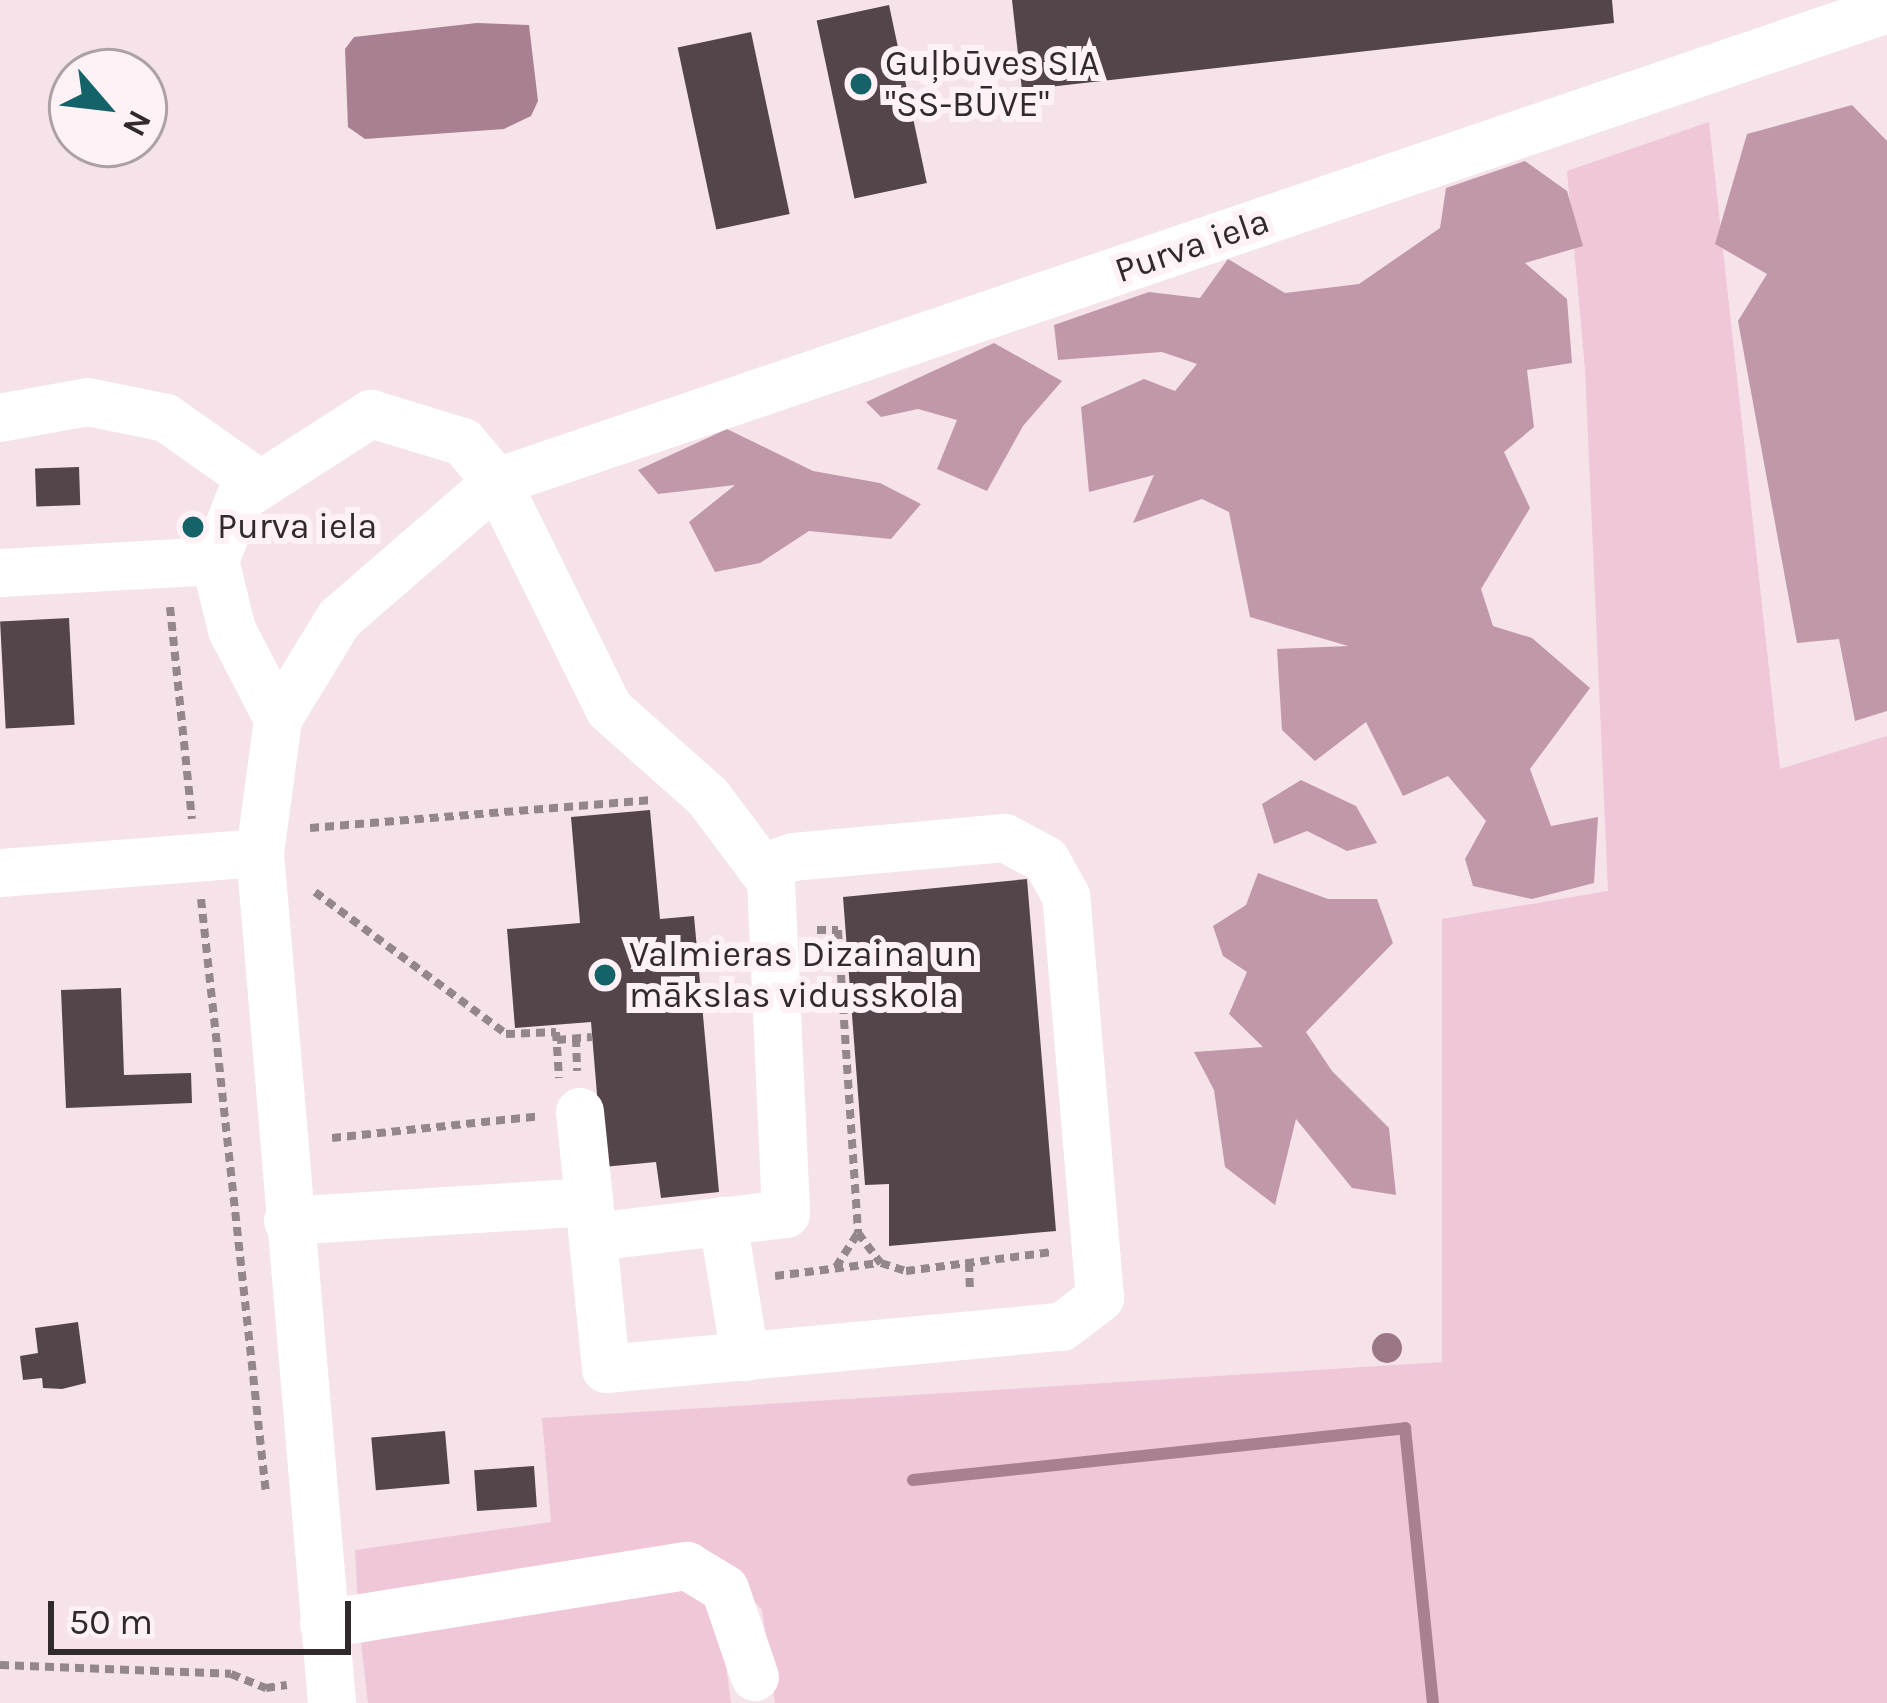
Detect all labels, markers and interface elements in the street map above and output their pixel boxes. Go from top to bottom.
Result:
place label: Guļbūves SIA "SS-BŪVE" [885,41,1100,126]
north arrow [48,48,168,168]
marker: Guļbūves SIA "SS-BŪVE" [848,71,874,97]
text: N [115,104,159,143]
street label: Purva iela [1109,199,1275,293]
place label: Purva iela [217,505,377,549]
marker: Purva iela [180,514,206,540]
place label: Valmieras Dizaina un mākslas vidusskola [629,932,977,1017]
marker: Valmieras Dizaina un mākslas vidusskola [592,962,618,988]
scale bar [54,1577,357,1651]
text: 50 m [69,1601,153,1643]

